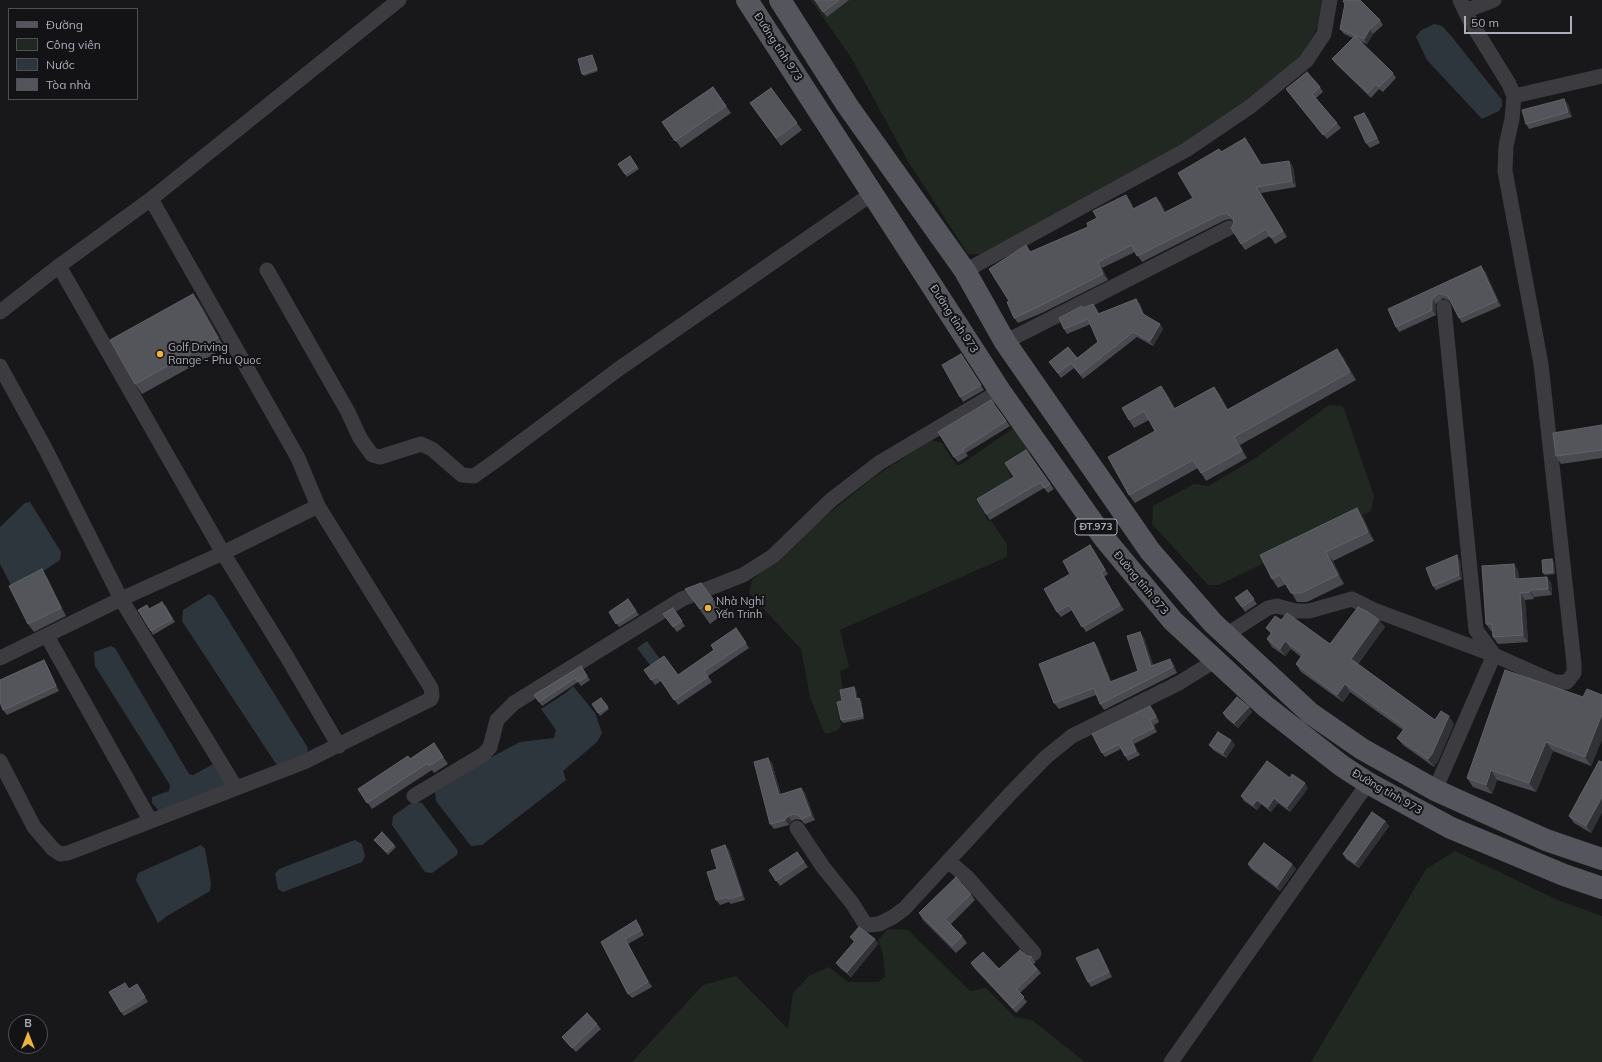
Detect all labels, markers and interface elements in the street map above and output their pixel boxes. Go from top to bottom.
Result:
legend [8,8,138,100]
scale bar [1466,8,1574,34]
street label: Đường tỉnh 973 [751,10,805,84]
text: 50 m [1471,15,1499,30]
text: Đường [46,17,83,32]
text: Công viên [46,37,101,52]
text: Nước [46,57,75,72]
text: Tòa nhà [46,77,91,92]
street label: Đường tỉnh 973 [927,282,981,356]
place label: Golf Driving Range - Phu Quoc [168,341,261,367]
marker: Golf Driving Range - Phu Quoc [155,349,165,359]
road number: ĐT.973 [1075,519,1117,535]
street label: Đường tỉnh 973 [1111,549,1171,617]
place label: Nhà Nghỉ Yến Trinh [716,595,764,621]
marker: Nhà Nghỉ Yến Trinh [703,603,713,613]
street label: Đường tỉnh 973 [1350,767,1424,817]
north arrow [8,1014,48,1054]
text: B [24,1016,32,1030]

